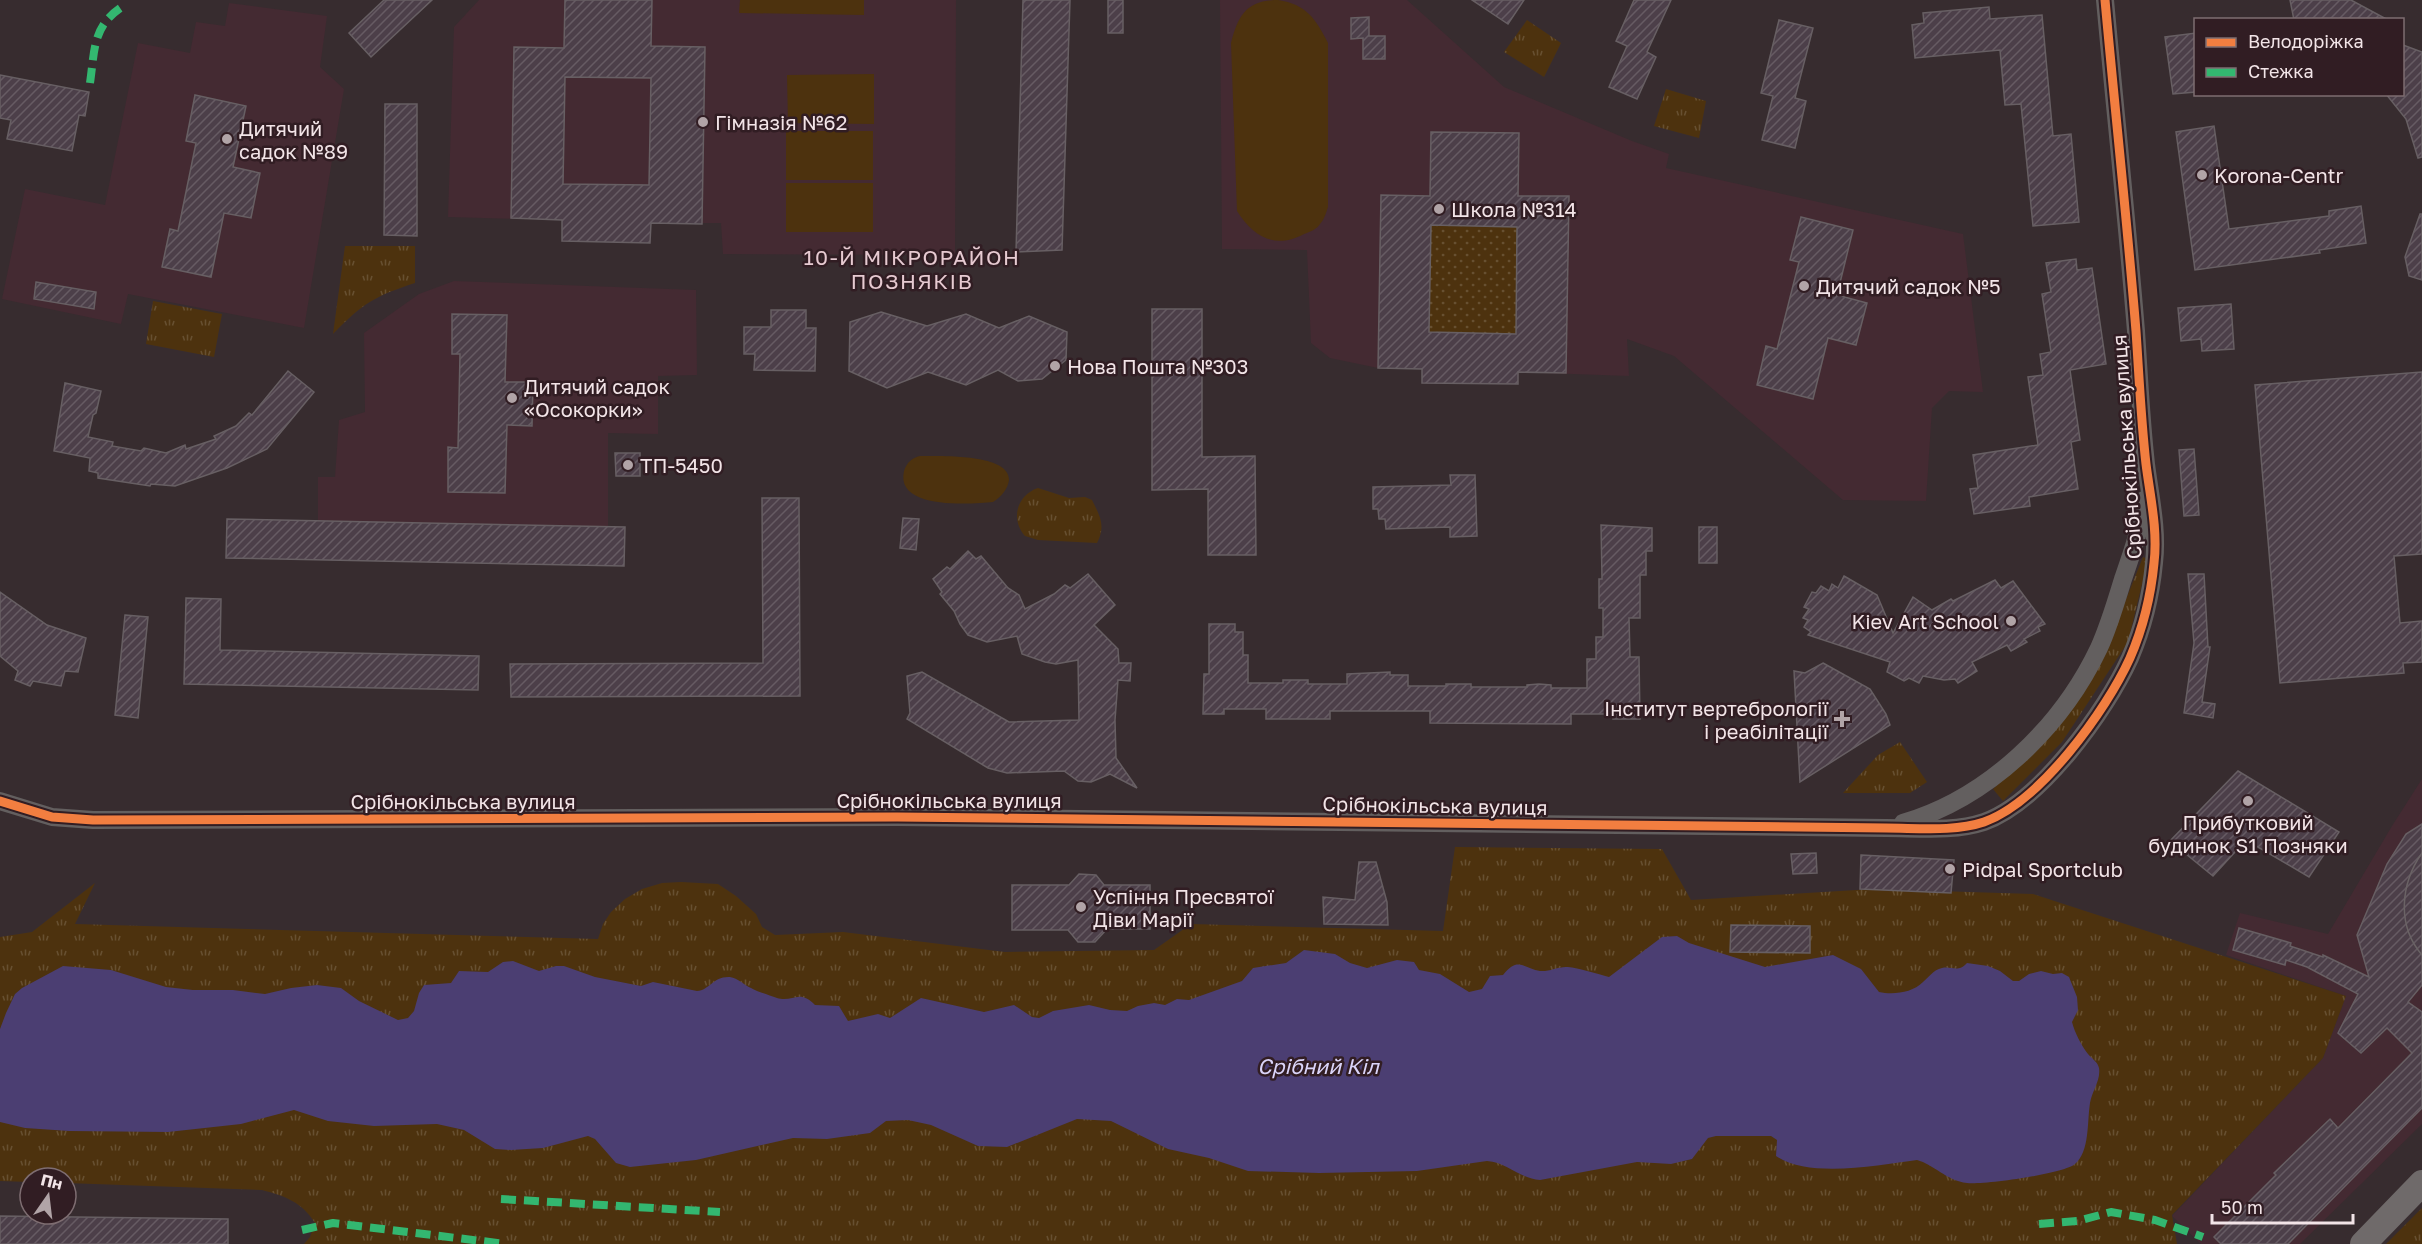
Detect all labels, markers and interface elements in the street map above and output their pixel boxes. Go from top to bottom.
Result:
legend [2194,18,2404,96]
text: Велодоріжка [2248,30,2364,52]
text: Стежка [2248,60,2314,82]
place label: Гімназія №62 [715,110,847,134]
marker: Гімназія №62 [696,115,710,129]
place label: Дитячий садок №89 [239,116,348,163]
marker: Дитячий садок №89 [220,132,234,146]
place label: Korona-Centr [2214,163,2344,187]
marker: Korona-Centr [2195,168,2209,182]
place label: Школа №314 [1451,197,1577,221]
marker: Школа №314 [1432,202,1446,216]
district label: 10-Й МІКРОРАЙОН ПОЗНЯКІВ [803,244,1021,294]
place label: Дитячий садок №5 [1816,274,2001,298]
marker: Дитячий садок №5 [1797,279,1811,293]
street label: Срібнокільська вулиця [2106,334,2146,560]
place label: Нова Пошта №303 [1067,354,1248,378]
marker: Нова Пошта №303 [1048,359,1062,373]
place label: Дитячий садок «Осокорки» [524,374,670,421]
marker: Дитячий садок «Осокорки» [505,391,519,405]
place label: ТП-5450 [640,453,723,477]
marker: ТП-5450 [621,458,635,472]
place label: Kiev Art School [1851,609,1999,633]
marker: Kiev Art School [2004,614,2018,628]
place label: Інститут вертебрології і реабілітації [1604,696,1829,743]
marker: Інститут вертебрології і реабілітації [1833,710,1851,728]
street label: Срібнокільська вулиця [836,788,1062,812]
street label: Срібнокільська вулиця [350,789,576,813]
street label: Срібнокільська вулиця [1322,791,1548,819]
marker: Прибутковий будинок S1 Позняки [2241,794,2255,808]
place label: Прибутковий будинок S1 Позняки [2148,810,2348,857]
place label: Pidpal Sportclub [1962,857,2123,881]
marker: Pidpal Sportclub [1943,862,1957,876]
place label: Успіння Пресвятої Діви Марії [1093,884,1274,931]
marker: Успіння Пресвятої Діви Марії [1074,900,1088,914]
water label: Срібний Кіл [1257,1053,1381,1079]
north arrow [18,1166,78,1226]
text: Пн [39,1169,65,1194]
scale bar [2212,1187,2353,1225]
text: 50 m [2221,1196,2263,1218]

